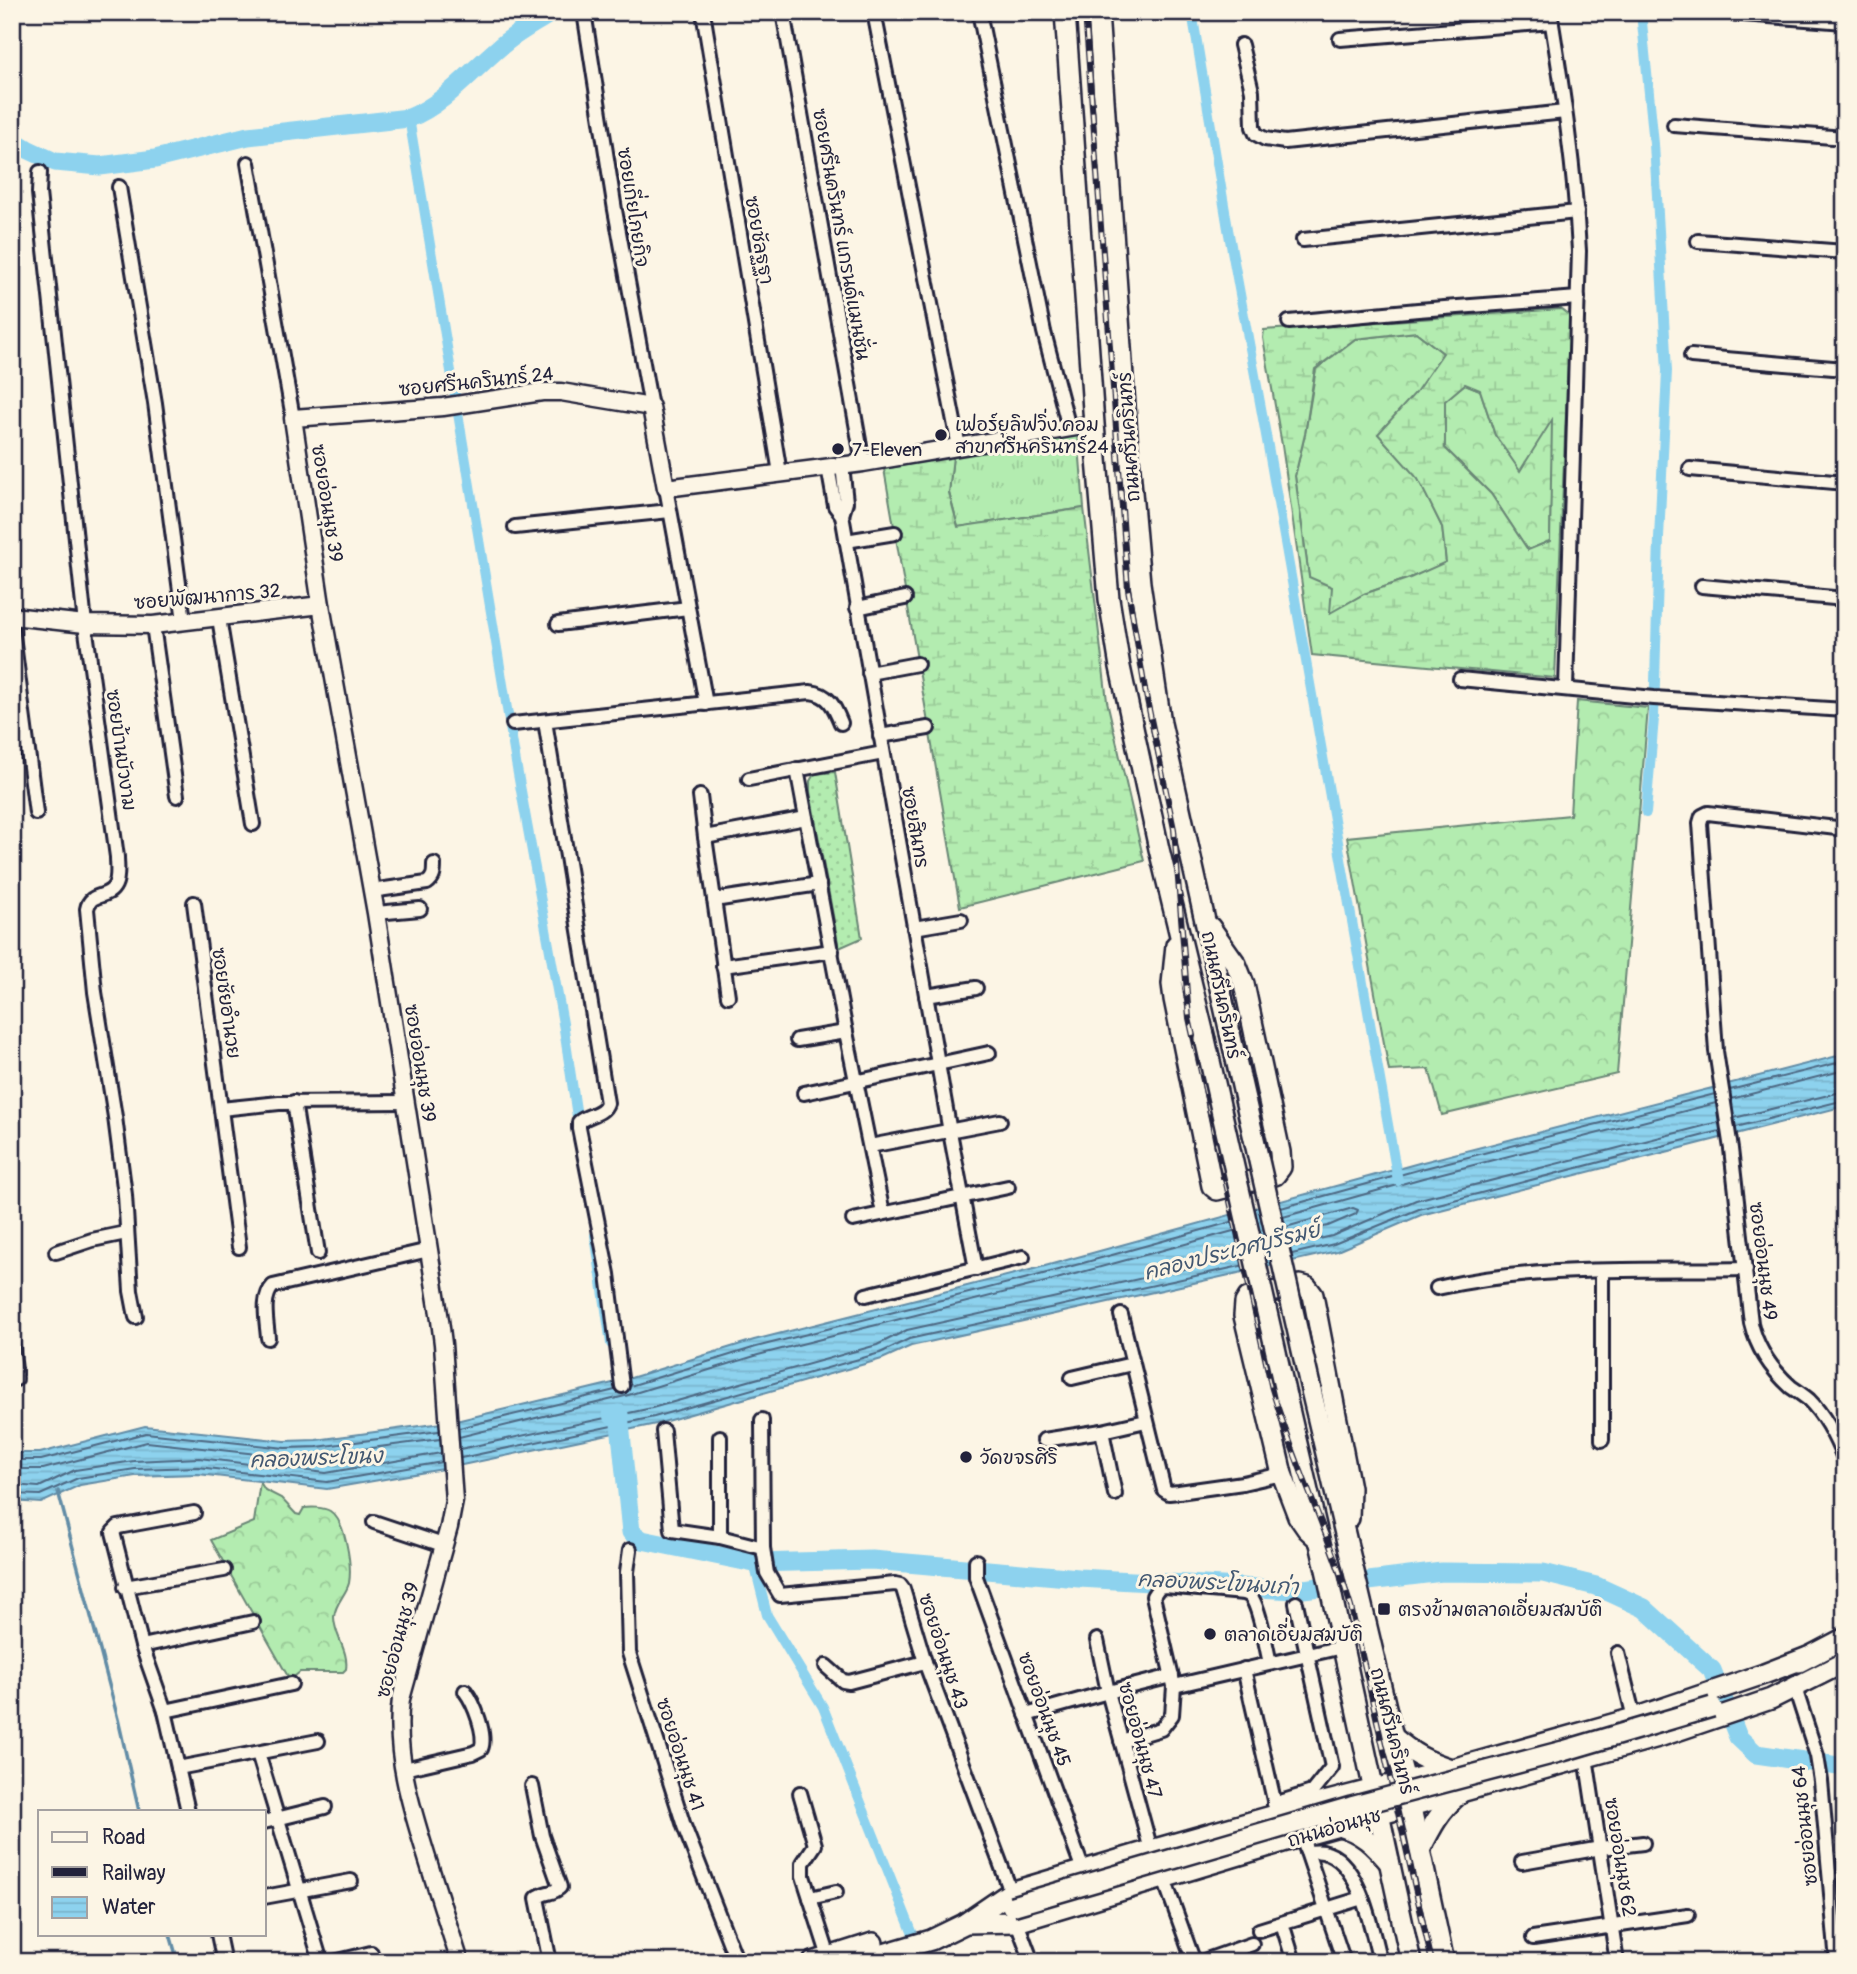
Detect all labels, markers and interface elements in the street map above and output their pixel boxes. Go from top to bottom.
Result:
street label: ซอยศรีนครินทร์ แกรนด์แมนชั่น [807,106,880,362]
street label: ซอยเกี่ยโกยกิจ [612,145,660,269]
street label: ซอยชัลฐฐา [739,194,779,286]
street label: ซอยศรีนครินทร์ 24 [398,361,555,402]
street label: ถนนศรีนครินทร์ [1111,370,1146,503]
place label: เฟอร์ยูลิฟวิ่ง.คอม สาขาศรีนครินทร์24 [955,408,1108,459]
marker: เฟอร์ยูลิฟวิ่ง.คอม สาขาศรีนครินทร์24 [933,427,949,443]
place label: 7-Eleven [852,438,922,462]
marker: 7-Eleven [830,441,846,457]
street label: ซอยอ่อนนุช 39 [304,443,348,564]
street label: ซอยพัฒนาการ 32 [133,579,281,615]
street label: ซอยบ้านบัวงาม [101,688,141,812]
street label: ซอยสินทร [896,784,934,870]
street label: ถนนศรีนครินทร์ [1196,929,1247,1062]
street label: ซอยชัยอำนวย [206,946,246,1060]
street label: ซอยอ่อนนุช 39 [397,1003,441,1124]
street label: ซอยอ่อนนุช 49 [1742,1200,1782,1322]
water label: คลองประเวศบุรีรมย์ [1141,1215,1327,1288]
water label: คลองพระโขนง [249,1442,385,1474]
place label: วัดขจรศิริ [980,1446,1058,1470]
marker: วัดขจรศิริ [958,1449,974,1465]
water label: คลองพระโขนงเก่า [1137,1565,1301,1601]
street label: ซอยอ่อนนุช 39 [371,1580,427,1701]
street label: ซอยอ่อนนุช 43 [911,1590,973,1713]
place label: ตรงข้ามตลาดเอี่ยมสมบัติ [1398,1592,1602,1622]
marker: ตรงข้ามตลาดเอี่ยมสมบัติ [1376,1601,1392,1617]
place label: ตลาดเอี่ยมสมบัติ [1224,1617,1363,1647]
marker: ตลาดเอี่ยมสมบัติ [1202,1626,1218,1642]
street label: ซอยอ่อนนุช 45 [1010,1649,1076,1770]
street label: ถนนศรีนครินทร์ [1365,1665,1421,1798]
street label: ซอยอ่อนนุช 47 [1111,1679,1167,1802]
street label: ซอยอ่อนนุช 41 [649,1695,710,1814]
street label: ซอยอ่อนนุช 64 [1787,1764,1825,1887]
street label: ซอยอ่อนนุช 62 [1597,1796,1641,1919]
street label: ถนนอ่อนนุช [1285,1803,1384,1855]
legend [38,1810,266,1936]
text: Road [102,1824,146,1851]
text: Railway [102,1860,166,1887]
text: Water [102,1894,156,1921]

